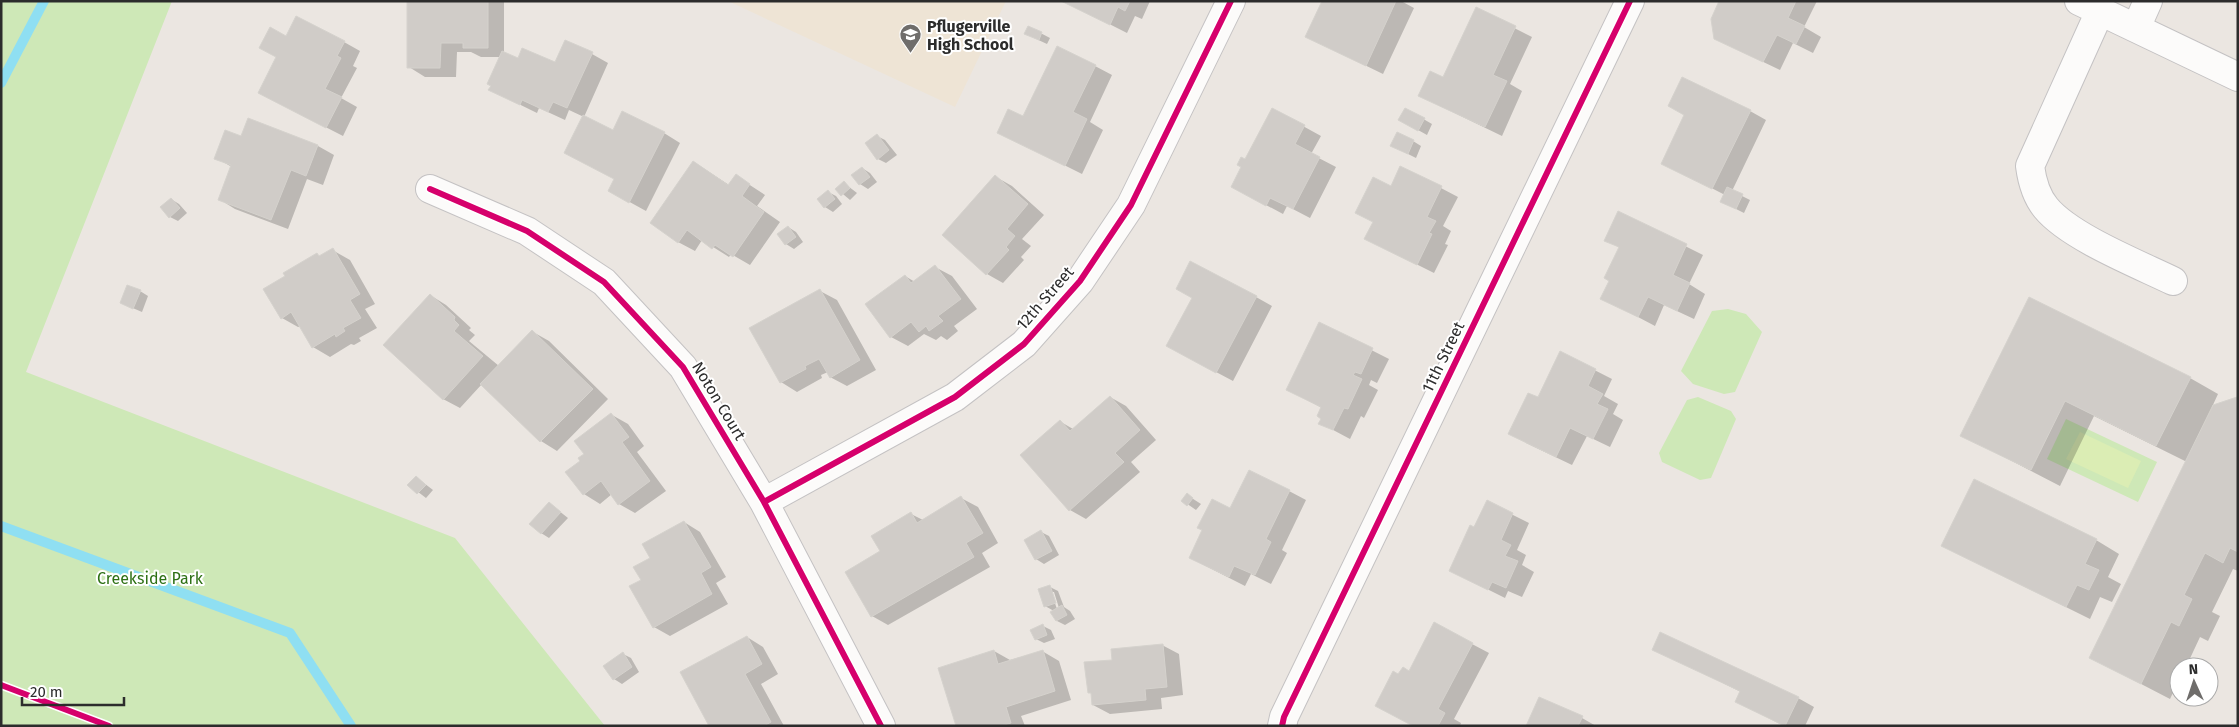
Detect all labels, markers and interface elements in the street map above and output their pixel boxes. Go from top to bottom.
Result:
place label: Pflugerville High School [927,17,1014,54]
school or university icon: Pflugerville High School [899,23,923,54]
street label: 12th Street [1012,262,1078,334]
street label: 11th Street [1418,318,1468,396]
street label: Noton Court [688,358,750,444]
park label: Creekside Park [97,569,204,588]
north arrow [2169,657,2219,707]
text: N [2188,661,2198,678]
scale bar [22,674,125,706]
text: 20 m [30,683,63,701]

